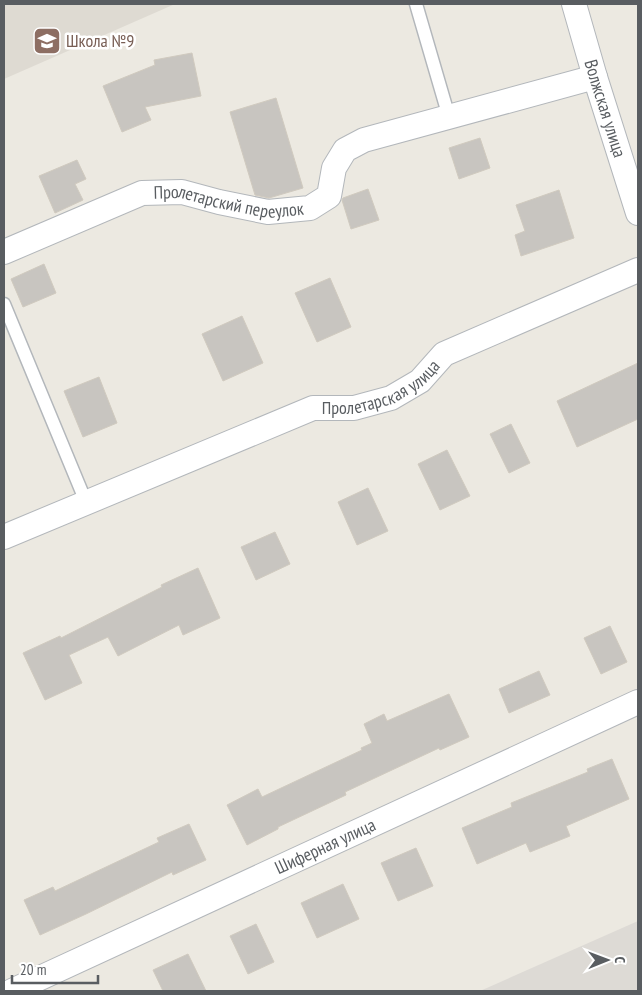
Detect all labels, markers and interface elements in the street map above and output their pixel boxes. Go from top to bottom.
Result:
school or university icon: Школа №9 [32,26,62,56]
place label: Школа №9 [66,29,134,52]
street label: Волжская улица [580,57,632,160]
street label: Пролетарский переулок [153,179,305,223]
street label: Пролетарская улица [322,355,445,419]
street label: Шиферная улица [271,813,379,879]
north arrow [582,935,632,985]
scale bar [12,952,99,984]
text: С [611,956,629,964]
text: 20 m [20,960,46,979]

